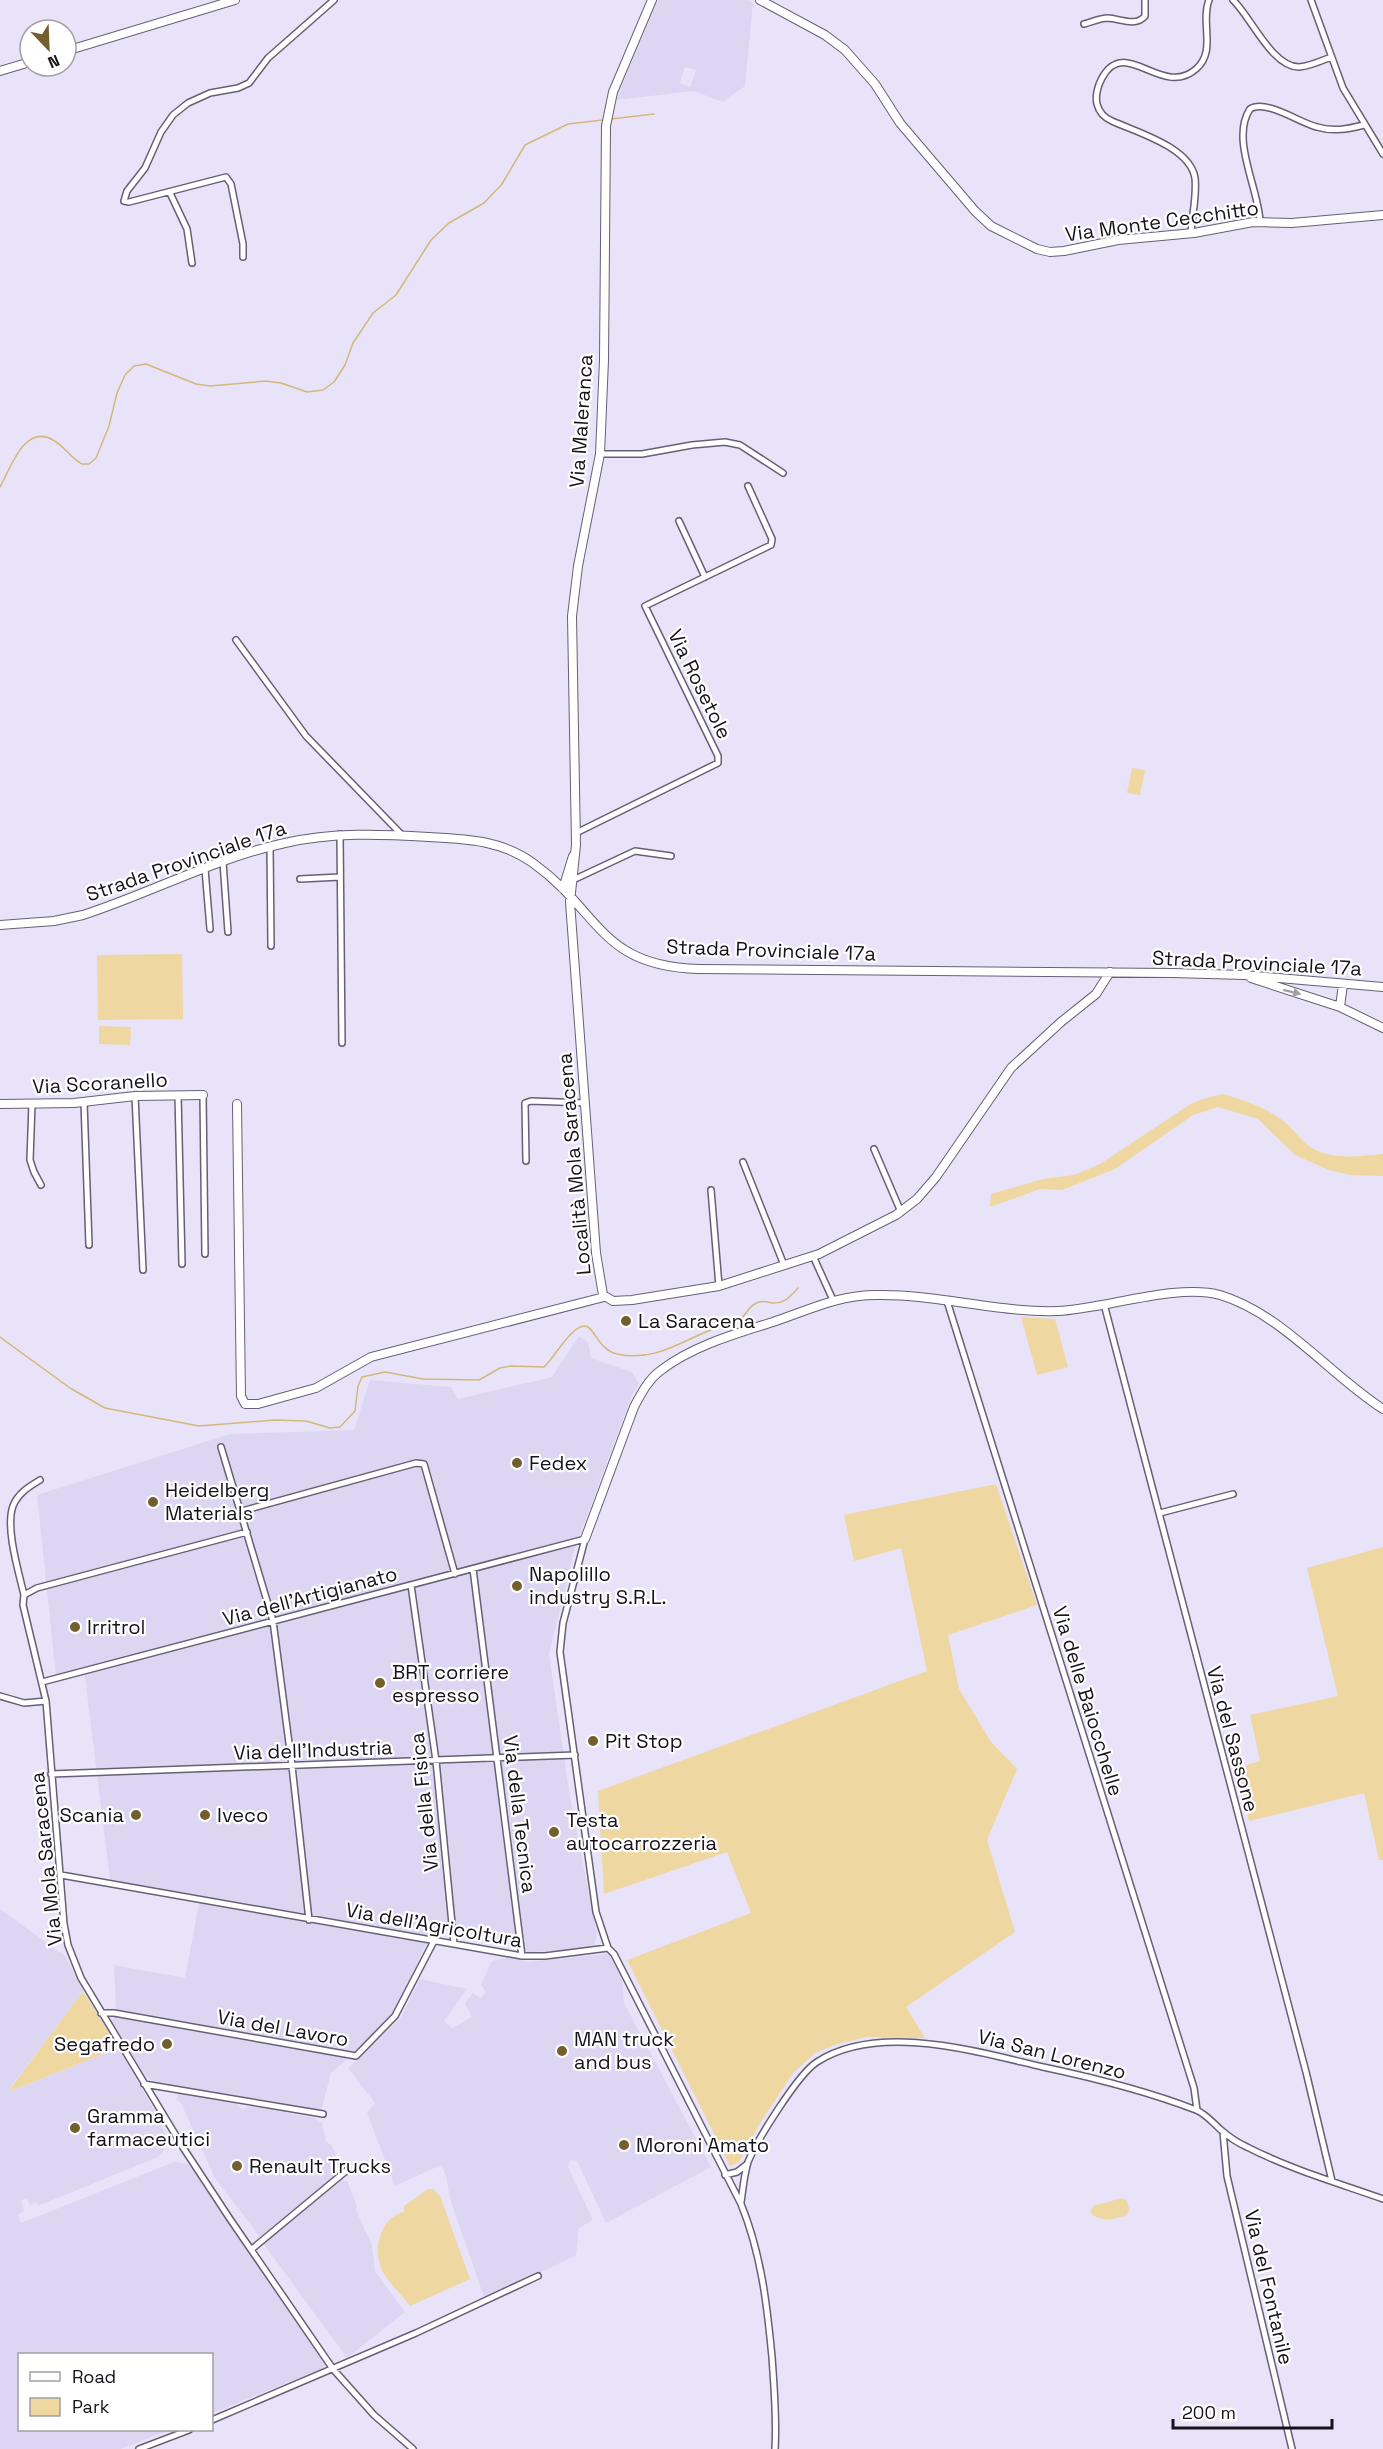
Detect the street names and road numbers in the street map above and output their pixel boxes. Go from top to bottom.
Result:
street label: Via Monte Cecchitto [1064,195,1260,247]
street label: Via Maleranca [563,353,599,489]
street label: Via Rosetole [662,625,738,743]
street label: Strada Provinciale 17a [83,815,289,907]
street label: Strada Provinciale 17a [666,933,876,967]
street label: Strada Provinciale 17a [1152,945,1362,981]
street label: Località Mola Saracena [551,1052,597,1276]
street label: Via Scoranello [32,1066,168,1100]
street label: Via dell'Artigianato [220,1560,400,1632]
street label: Via delle Baiocchelle [1047,1603,1129,1799]
street label: Via del Sassone [1201,1663,1265,1815]
street label: Via della Fisica [404,1731,444,1873]
street label: Via dell'Industria [233,1734,393,1766]
street label: Via della Tecnica [497,1734,543,1894]
street label: Via Mola Saracena [24,1771,68,1947]
street label: Via dell'Agricoltura [344,1897,524,1953]
street label: Via del Lavoro [215,2004,351,2052]
street label: Via San Lorenzo [975,2023,1129,2085]
street label: Via del Fontanile [1239,2207,1299,2367]

